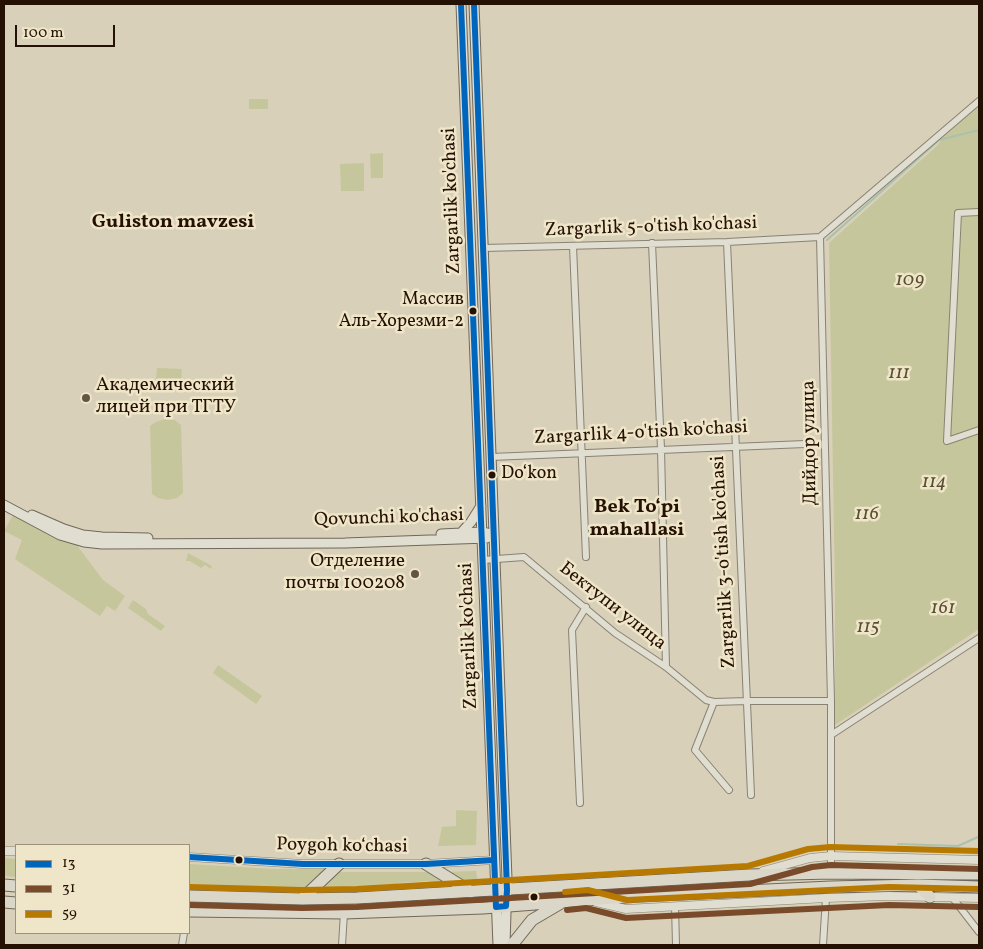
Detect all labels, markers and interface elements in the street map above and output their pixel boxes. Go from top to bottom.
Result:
scale bar [18,15,118,47]
text: 100 m [23,23,63,44]
street label: Zargarlik ko'chasi [439,127,467,275]
district label: Guliston mavzesi [92,211,254,235]
street label: Zargarlik 5-o'tish ko'chasi [544,213,758,243]
park label: 109 [895,271,925,293]
place label: Массив Аль-Хорезми-2 [339,290,464,332]
marker: Массив Аль-Хорезми-2 [468,306,478,316]
park label: 111 [888,364,910,386]
place label: Академический лицей при ТГТУ [96,376,236,420]
street label: Дийдор улица [799,380,823,506]
marker: Академический лицей при ТГТУ [80,392,92,404]
street label: Zargarlik 4-o'tish ko'chasi [534,417,748,451]
street label: Zargarlik 3-o'tish ko'chasi [708,455,742,669]
place label: Doʻkon [501,464,557,486]
marker: Doʻkon [487,470,497,480]
park label: 114 [922,473,946,495]
district label: Bek Toʻpi mahallasi [590,496,684,543]
street label: Qovunchi ko'chasi [314,505,464,533]
park label: 116 [855,505,879,527]
place label: Отделение почты 100208 [285,552,405,596]
street label: Бектупи улица [554,558,670,656]
street label: Zargarlik ko'chasi [456,562,484,710]
marker: Отделение почты 100208 [409,568,421,580]
park label: 161 [931,599,955,621]
park label: 115 [856,618,880,640]
street label: Poygoh koʻchasi [276,834,408,860]
legend [15,844,190,934]
text: 13 [62,853,76,874]
unlabelled marker [234,855,244,865]
text: 31 [62,878,76,899]
unlabelled marker [529,892,539,902]
text: 59 [62,903,77,924]

